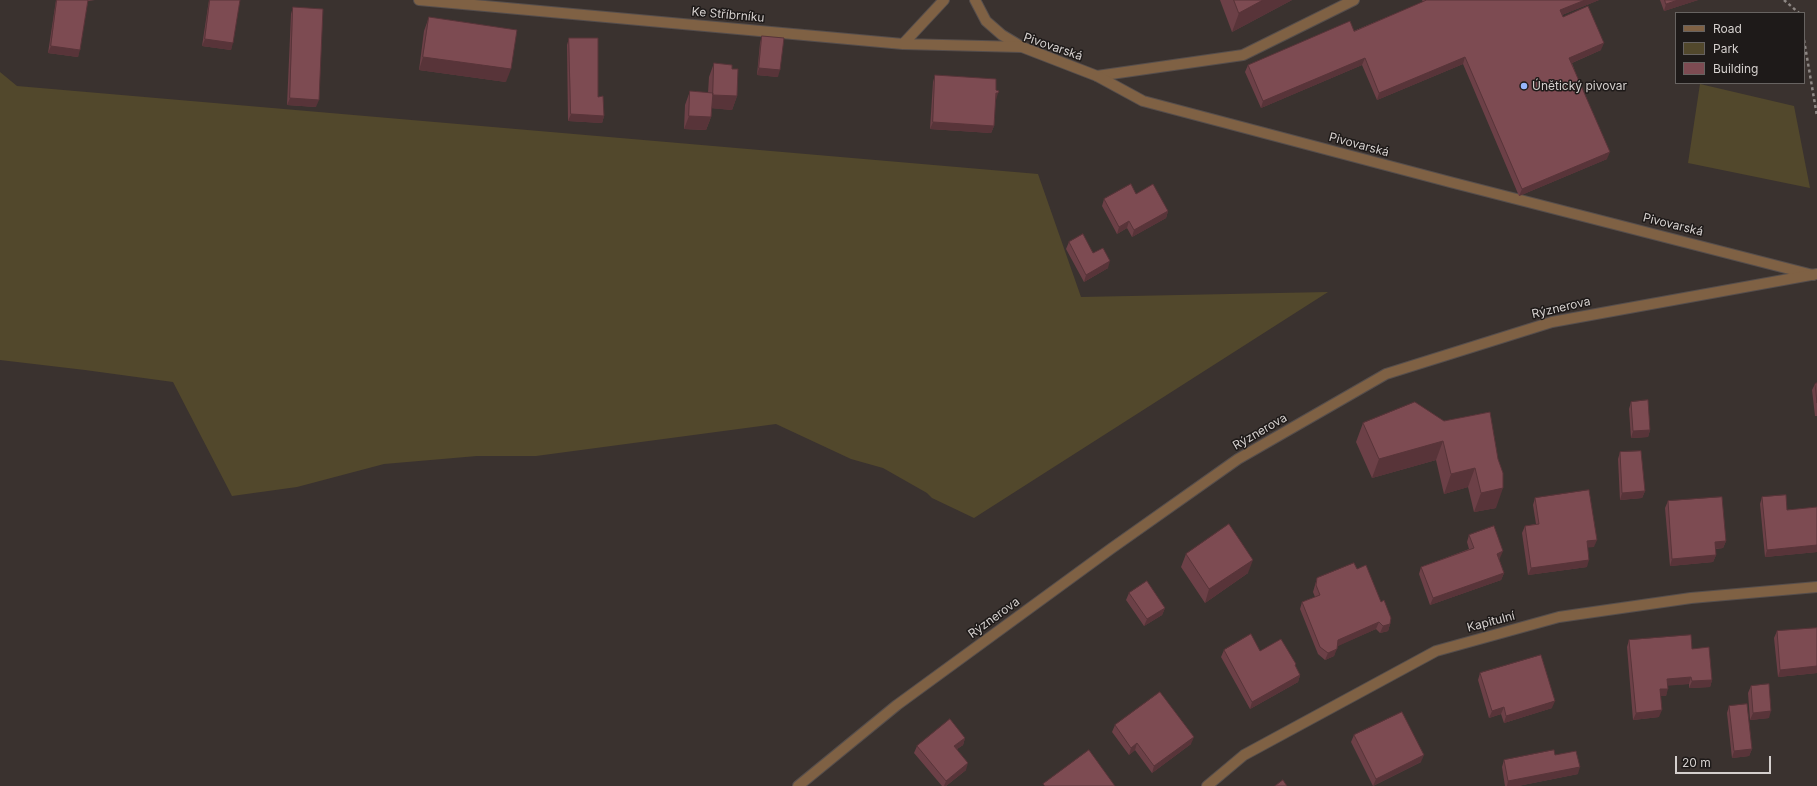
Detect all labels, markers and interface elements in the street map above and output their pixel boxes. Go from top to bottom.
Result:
street label: Ke Stříbrníku [691,5,765,25]
legend [1675,12,1805,84]
text: Road [1713,21,1742,36]
street label: Pivovarská [1022,30,1084,64]
text: Park [1713,41,1739,56]
text: Building [1713,61,1758,76]
place label: Únětický pivovar [1532,79,1627,93]
marker: Únětický pivovar [1519,81,1529,91]
street label: Pivovarská [1327,130,1391,160]
street label: Pivovarská [1641,211,1705,239]
street label: Rýznerova [1530,294,1592,322]
street label: Rýznerova [1230,411,1290,453]
street label: Rýznerova [966,595,1022,641]
street label: Kapitulní [1465,609,1517,635]
scale bar [1677,748,1773,774]
text: 20 m [1682,755,1711,770]

